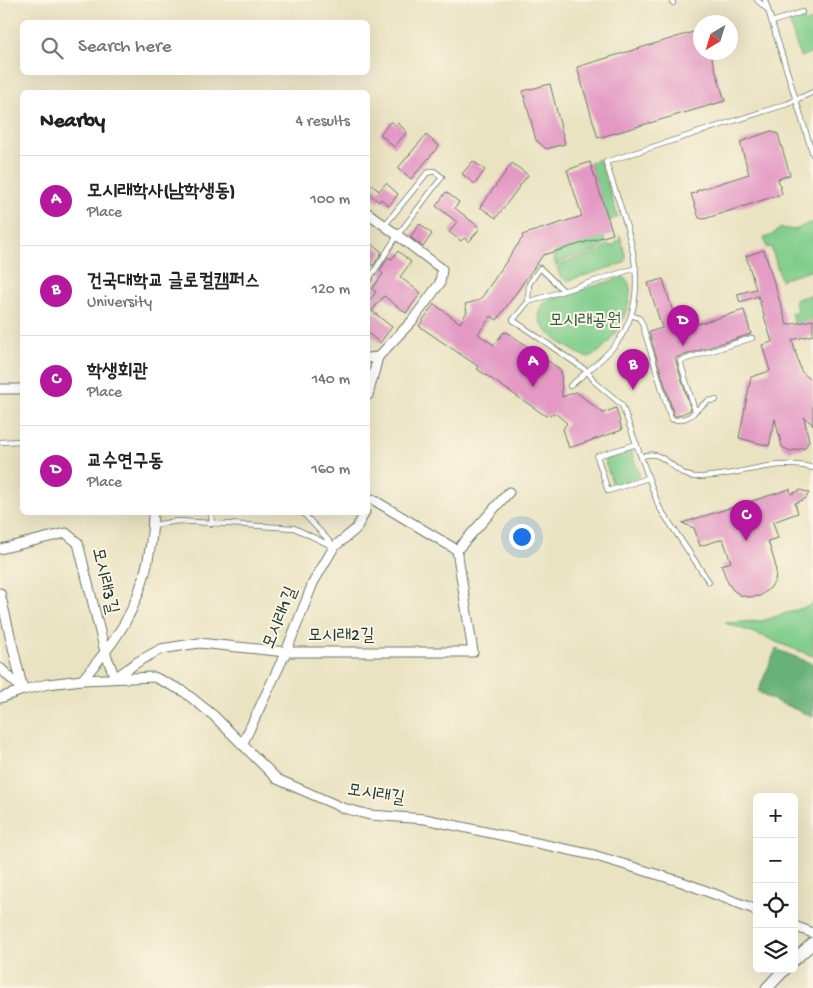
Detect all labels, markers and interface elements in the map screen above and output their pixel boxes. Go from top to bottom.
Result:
north arrow [693,15,738,60]
search box [20,20,370,75]
icon: search [38,34,66,62]
text: Search here [78,36,172,59]
text: Nearby [40,110,105,135]
text: 4 results [295,113,350,132]
text: 모시래학사(남학생동) [87,181,235,204]
text: A [51,191,61,210]
text: 100 m [310,191,350,210]
text: Place [87,204,122,223]
text: 건국대학교 글로컬캠퍼스 [87,271,260,294]
text: B [52,281,60,300]
text: 120 m [311,281,350,300]
text: University [87,294,152,313]
pin: D [667,305,699,346]
park label: 모시래공원 [549,311,621,332]
pin: A [517,346,549,387]
pin: B [617,349,649,390]
text: 학생회관 [87,361,148,384]
text: C [52,371,60,390]
text: 140 m [312,371,350,390]
text: Place [87,384,122,403]
text: 교수연구동 [87,451,163,474]
text: D [51,461,61,480]
text: 160 m [311,461,350,480]
text: Place [87,474,122,493]
pin: C [730,500,762,541]
your location [509,524,535,550]
street label: 모시래3길 [86,546,122,617]
street label: 모시래1길 [259,583,303,652]
street label: 모시래2길 [308,626,375,647]
street label: 모시래길 [346,780,407,810]
map controls [753,793,798,973]
button: + [753,793,798,838]
button: − [753,838,798,883]
button: locate [753,883,798,928]
button: layers [753,928,798,973]

